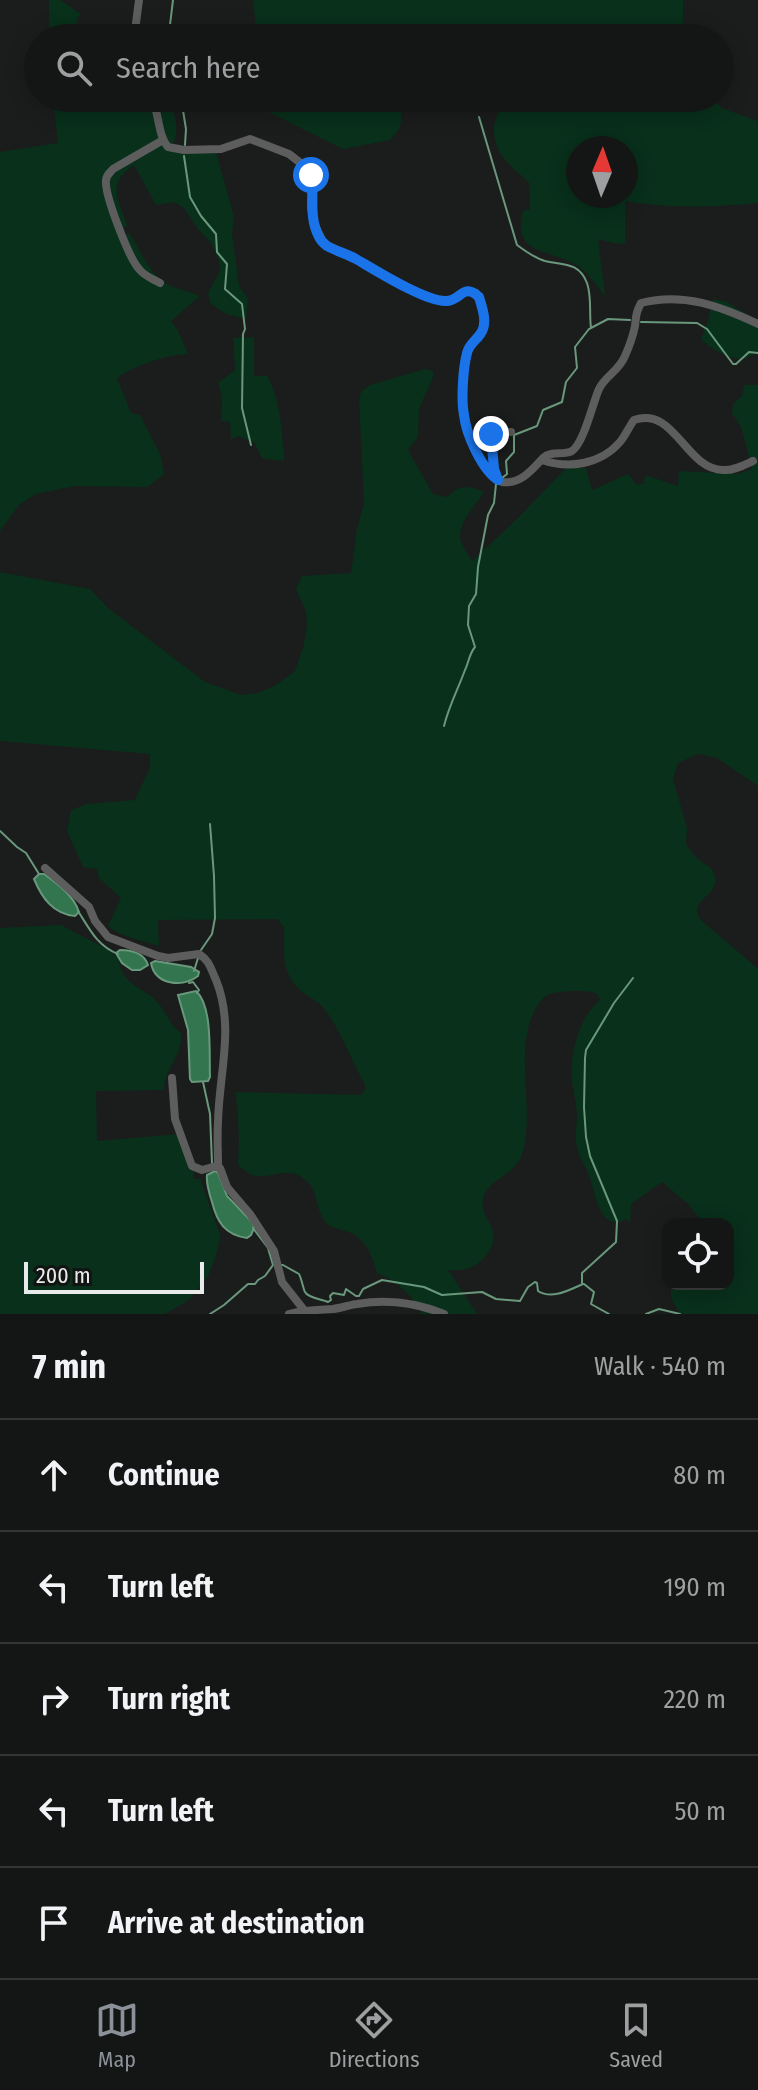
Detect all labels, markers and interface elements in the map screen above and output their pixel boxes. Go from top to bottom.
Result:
search box [24,24,734,112]
icon: search [52,46,96,90]
text: Search here [116,50,261,86]
north arrow [566,136,638,208]
route start [293,157,329,193]
route end [473,416,509,452]
map controls [662,1218,734,1290]
button: locate [662,1218,734,1290]
scale bar [24,1258,204,1294]
text: 200 m [36,1262,91,1289]
text: 7 min [32,1346,106,1387]
text: Walk · 540 m [594,1351,726,1382]
icon: ahead [32,1453,76,1497]
text: Continue [108,1457,220,1493]
text: 80 m [673,1460,726,1491]
icon: left [32,1565,76,1609]
text: Turn left [108,1569,214,1605]
text: 190 m [664,1572,726,1603]
icon: right [32,1677,76,1721]
text: Turn right [108,1681,230,1717]
text: 220 m [663,1684,726,1715]
icon: left [32,1789,76,1833]
text: Turn left [108,1793,214,1829]
text: 50 m [674,1796,726,1827]
icon: arrive [32,1901,76,1945]
text: Arrive at destination [108,1905,365,1941]
tab: Map [95,1998,139,2073]
tab: Directions [329,1998,420,2073]
tab: Saved [609,1998,663,2073]

